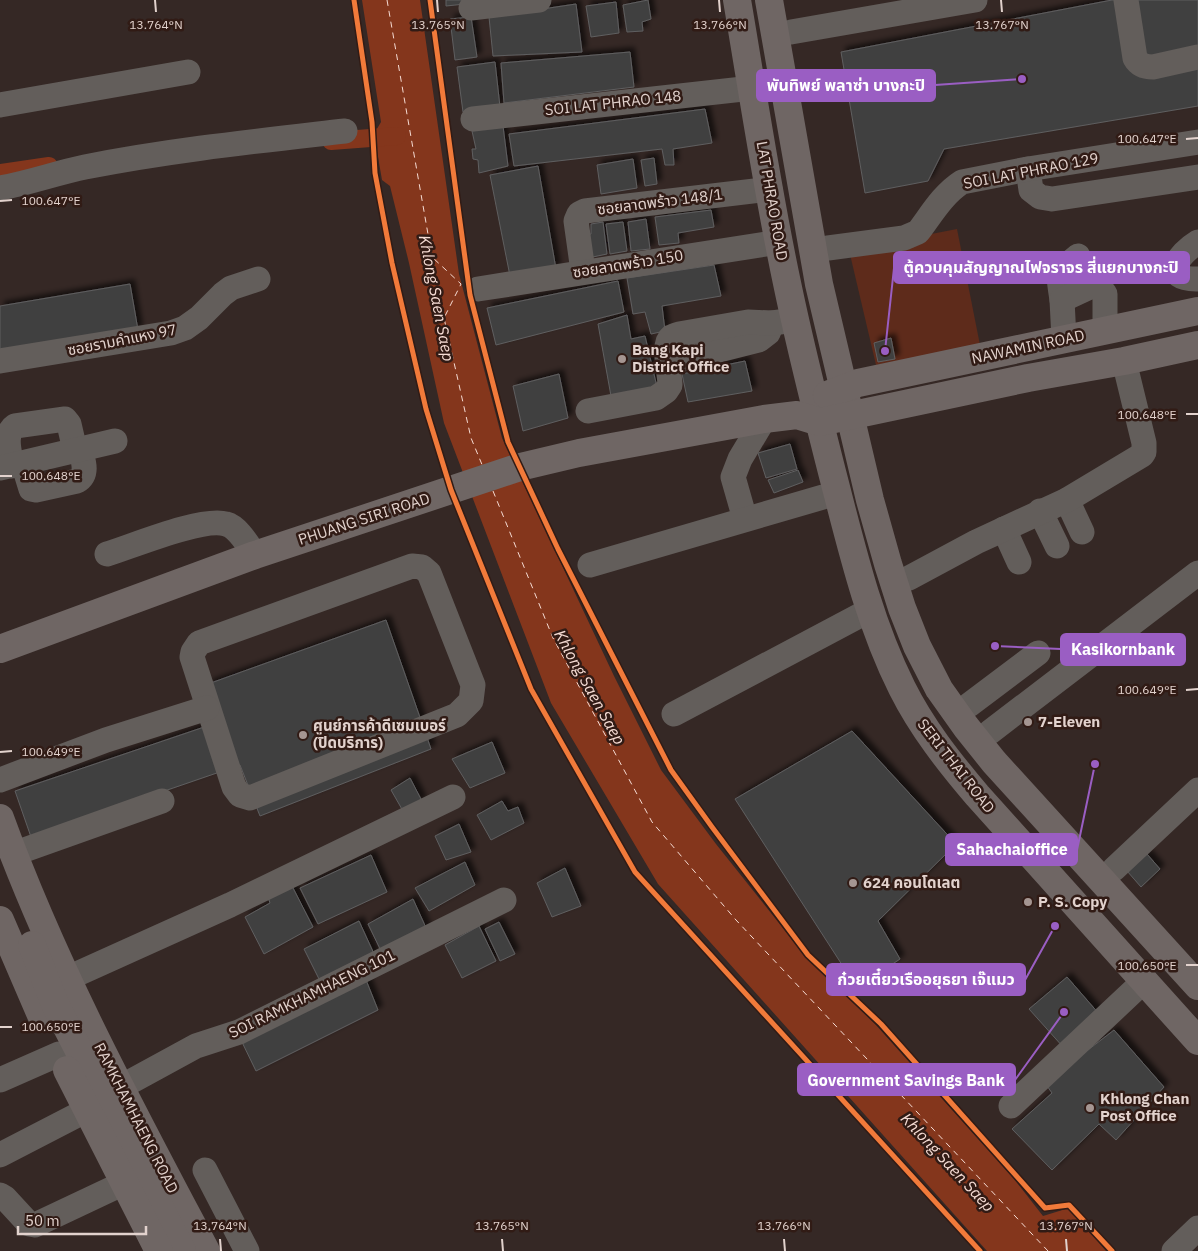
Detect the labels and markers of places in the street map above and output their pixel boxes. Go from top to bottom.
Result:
callout: พันทิพย์ พลาซ่า บางกะปิ [757,70,935,101]
callout: ตู้ควบคุมสัญญาณไฟจราจร สี่แยกบางกะปิ [894,252,1189,283]
place label: Bang Kapi District Office [632,340,729,376]
marker: Bang Kapi District Office [616,353,628,365]
callout: Kasikornbank [1061,634,1185,665]
place label: 7-Eleven [1038,712,1100,731]
place label: ศูนย์การค้าดีเซมเบอร์ (ปิดบริการ) [313,716,446,752]
marker: 7-Eleven [1022,716,1034,728]
marker: ศูนย์การค้าดีเซมเบอร์ (ปิดบริการ) [297,729,309,741]
callout: Sahachaioffice [946,834,1077,865]
place label: 624 คอนโดเลต [863,873,960,892]
marker: 624 คอนโดเลต [847,877,859,889]
place label: P. S. Copy [1038,892,1107,911]
marker: P. S. Copy [1022,896,1034,908]
callout: ก๋วยเตี๋ยวเรืออยุธยา เจ๊แมว [827,964,1025,995]
callout: Government Savings Bank [798,1064,1015,1095]
place label: Khlong Chan Post Office [1100,1089,1189,1125]
marker: Khlong Chan Post Office [1084,1102,1096,1114]

